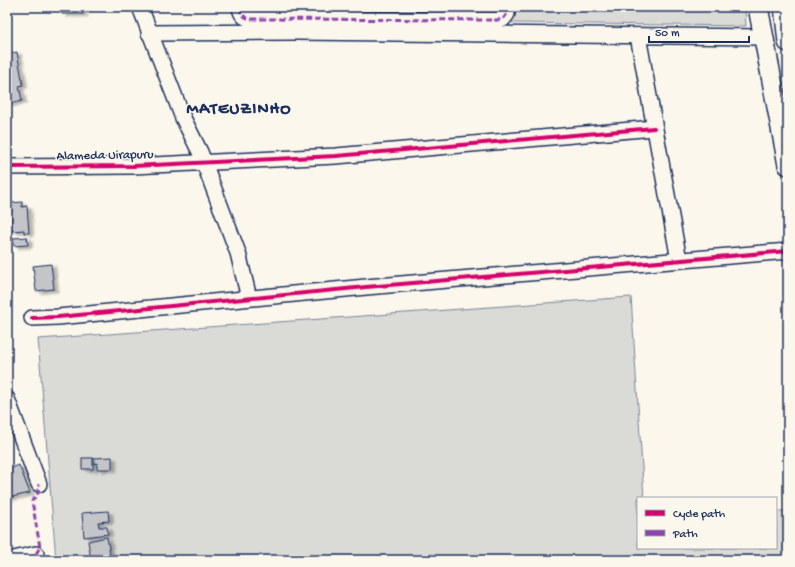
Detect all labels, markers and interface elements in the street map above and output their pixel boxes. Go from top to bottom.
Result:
scale bar [649,18,749,44]
text: 50 m [655,27,680,41]
district label: MATEUZINHO [187,100,291,120]
street label: Alameda Uirapuru [56,148,154,164]
legend [637,497,777,549]
text: Cycle path [673,508,726,522]
text: Path [672,528,698,542]

